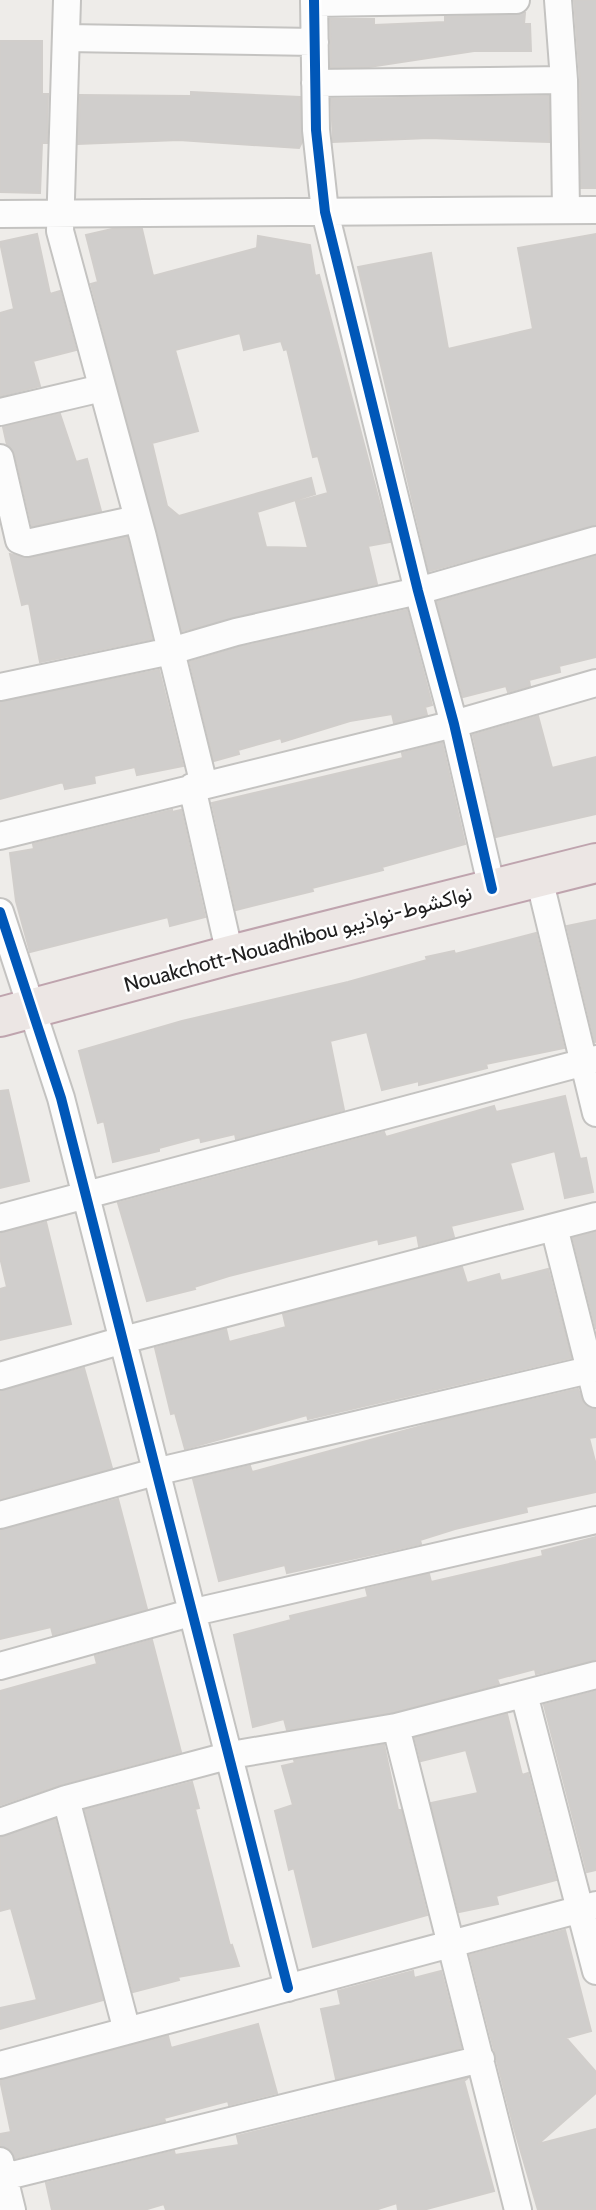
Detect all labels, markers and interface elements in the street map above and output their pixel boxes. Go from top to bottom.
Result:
street label: Nouakchott-Nouadhibou نواكشوط-نواذيبو [121,880,475,998]

